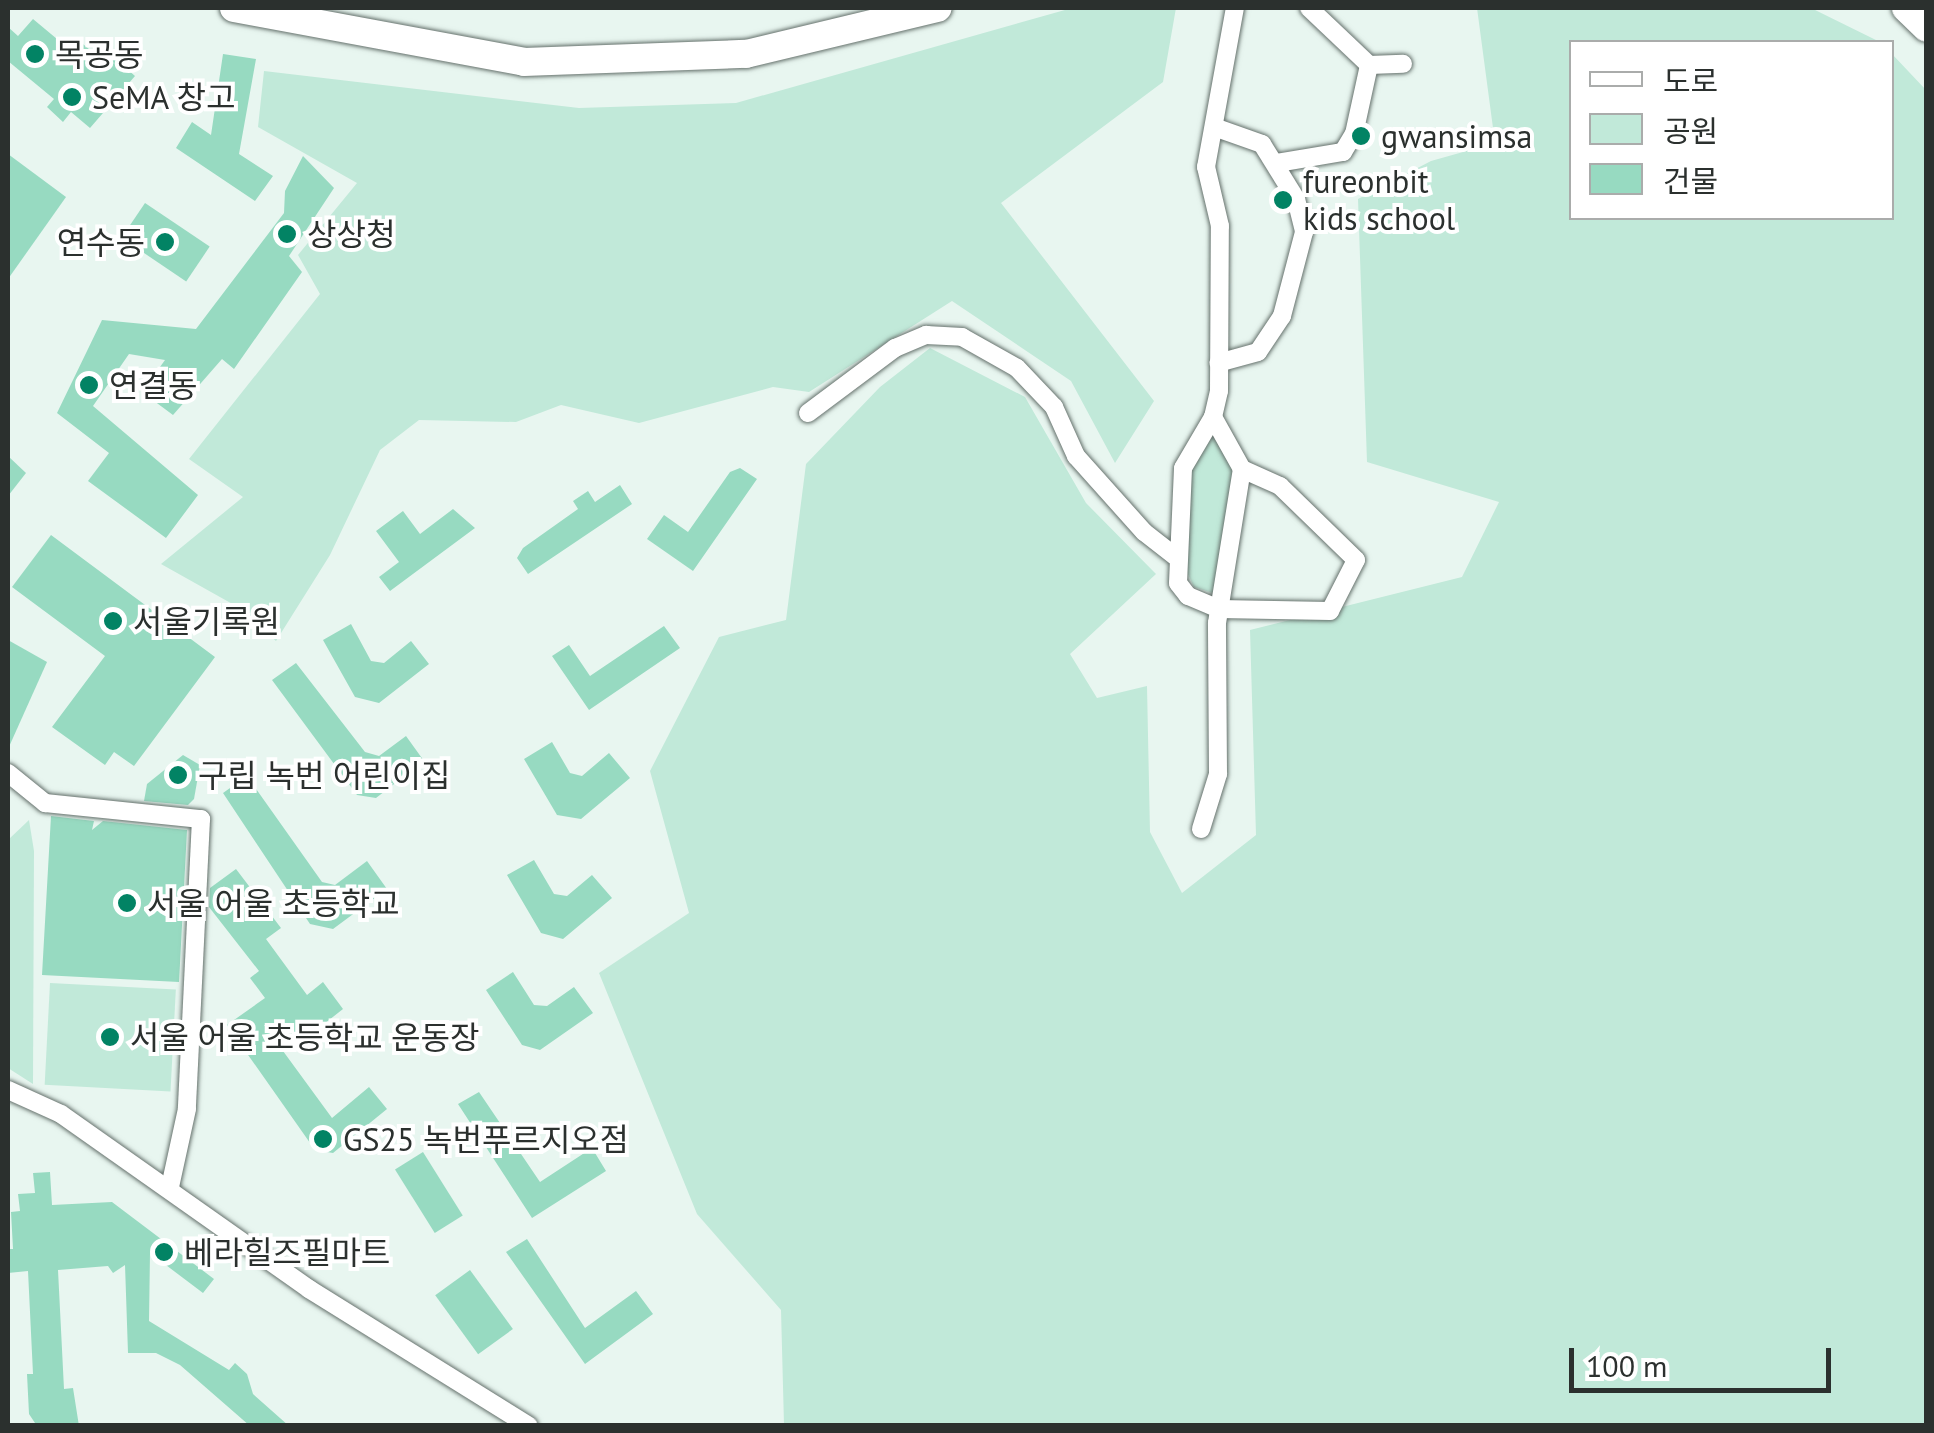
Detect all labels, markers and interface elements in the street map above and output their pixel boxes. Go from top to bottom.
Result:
place label: 목공동 [55,35,143,73]
legend [1569,40,1894,220]
marker: 목공동 [24,43,46,65]
text: 도로 [1663,61,1718,100]
place label: SeMA 창고 [92,78,237,116]
marker: SeMA 창고 [61,86,83,108]
text: 공원 [1663,111,1718,150]
place label: gwansimsa [1381,117,1532,155]
marker: gwansimsa [1350,125,1372,147]
text: 건물 [1663,161,1718,200]
place label: fureonbit kids school [1303,163,1455,238]
marker: fureonbit kids school [1272,189,1294,211]
place label: 상상청 [307,215,395,253]
place label: 연수동 [57,223,145,261]
marker: 상상청 [276,223,298,245]
marker: 연수동 [154,231,176,253]
place label: 연결동 [109,366,197,404]
marker: 연결동 [78,374,100,396]
place label: 서울기록원 [133,602,280,640]
marker: 서울기록원 [102,610,124,632]
place label: 구립 녹번 어린이집 [198,756,451,794]
marker: 구립 녹번 어린이집 [167,764,189,786]
place label: 서울 어울 초등학교 [147,884,400,922]
marker: 서울 어울 초등학교 [116,892,138,914]
place label: 서울 어울 초등학교 운동장 [130,1018,479,1056]
marker: 서울 어울 초등학교 운동장 [99,1026,121,1048]
place label: GS25 녹번푸르지오점 [343,1120,629,1158]
marker: GS25 녹번푸르지오점 [312,1128,334,1150]
place label: 베라힐즈필마트 [184,1233,390,1271]
marker: 베라힐즈필마트 [153,1241,175,1263]
scale bar [1574,1328,1836,1390]
text: 100 m [1586,1346,1667,1385]

